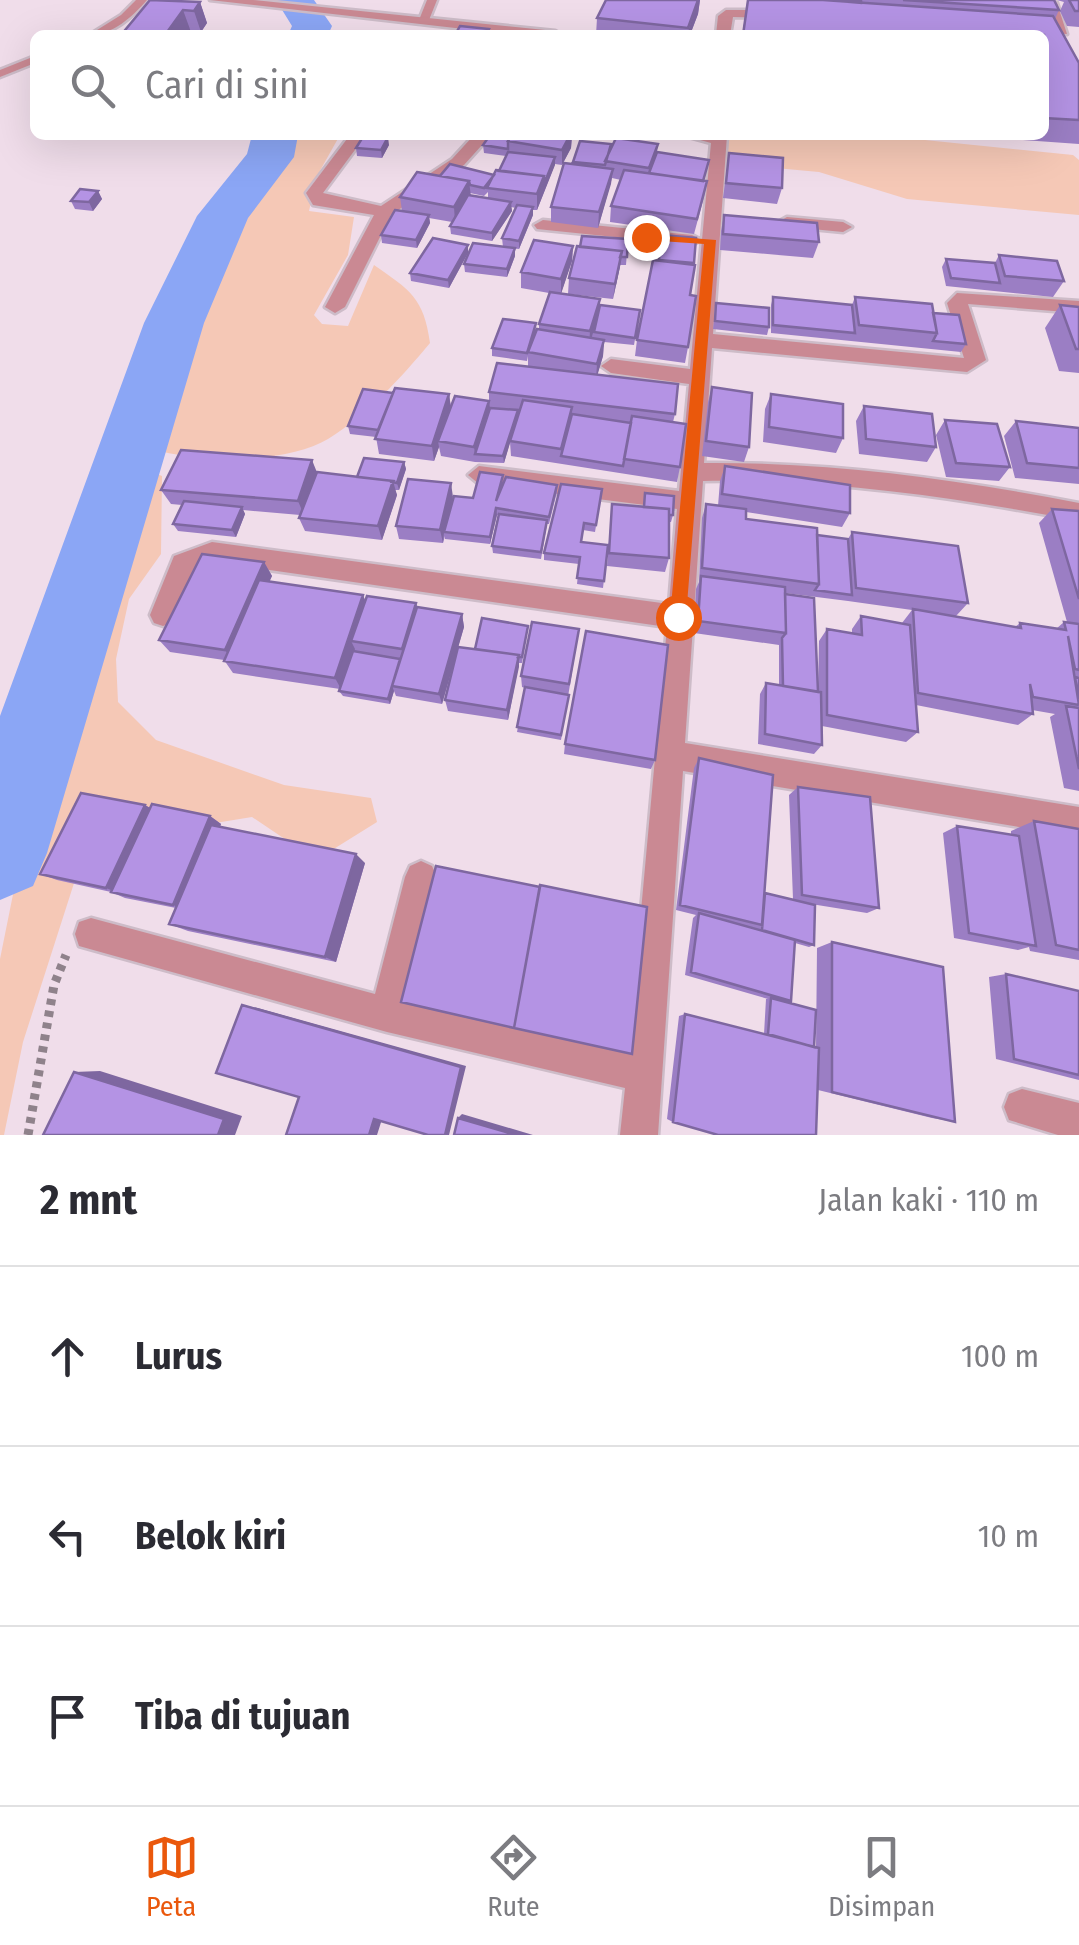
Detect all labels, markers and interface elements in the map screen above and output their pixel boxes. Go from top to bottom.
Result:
search box [30,30,1049,140]
icon: search [65,58,120,113]
text: Cari di sini [145,62,309,108]
route end [624,215,670,261]
route start [656,595,702,641]
text: 2 mnt [40,1175,137,1225]
text: Jalan kaki · 110 m [818,1181,1039,1219]
icon: ahead [40,1329,95,1384]
text: Lurus [135,1333,222,1379]
text: 100 m [961,1337,1039,1375]
icon: left [40,1509,95,1564]
text: Belok kiri [135,1513,286,1559]
text: 10 m [978,1517,1039,1555]
icon: arrive [40,1689,95,1744]
text: Tiba di tujuan [135,1693,351,1739]
tab: Peta [144,1830,199,1923]
tab: Rute [486,1830,541,1923]
tab: Disimpan [828,1830,935,1923]

